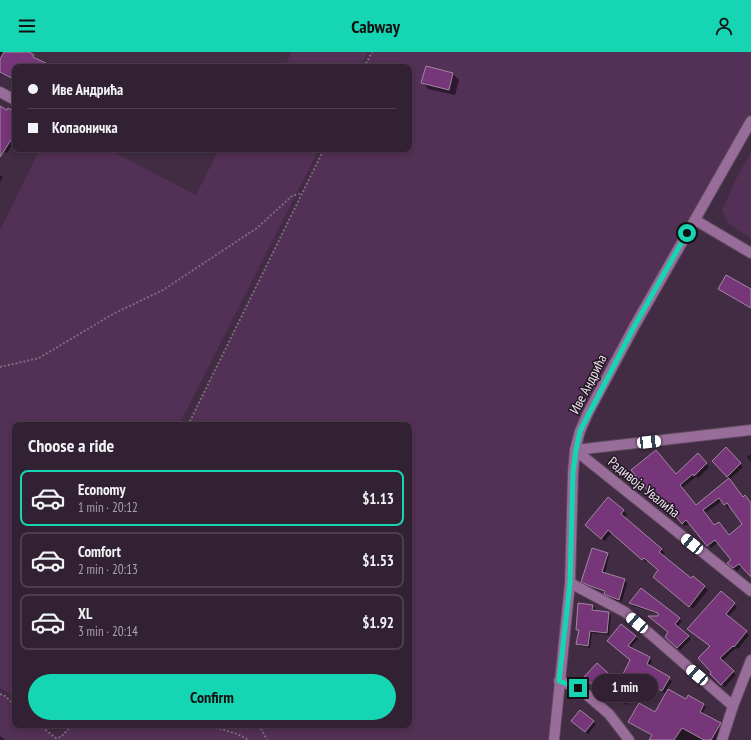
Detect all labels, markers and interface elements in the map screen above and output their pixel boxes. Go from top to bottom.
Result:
icon: menu [16,15,38,37]
text: Cabway [351,15,400,38]
icon: person [713,15,735,37]
text: Иве Андрића [52,80,123,99]
text: Копаоничка [52,118,118,137]
route start [678,224,696,242]
street label: Иве Андрића [565,351,611,417]
text: Choose a ride [28,434,114,457]
car [636,435,662,449]
street label: Радивоја Увалића [604,453,684,521]
icon: car [30,480,66,516]
text: Economy [78,480,126,499]
text: $1.13 [362,489,394,508]
text: 1 min · 20:12 [78,499,138,516]
car [679,532,705,556]
icon: car [30,542,66,578]
text: Comfort [78,542,121,561]
text: $1.53 [362,551,394,570]
text: 2 min · 20:13 [78,561,138,578]
icon: car [30,604,66,640]
text: XL [78,604,92,623]
car [624,611,650,635]
text: $1.92 [362,613,394,632]
text: 3 min · 20:14 [78,623,138,640]
car [684,663,710,687]
button: Confirm [28,674,396,720]
callout: 1 min [592,674,658,702]
route end [569,679,587,697]
text: 1 min [612,679,638,696]

